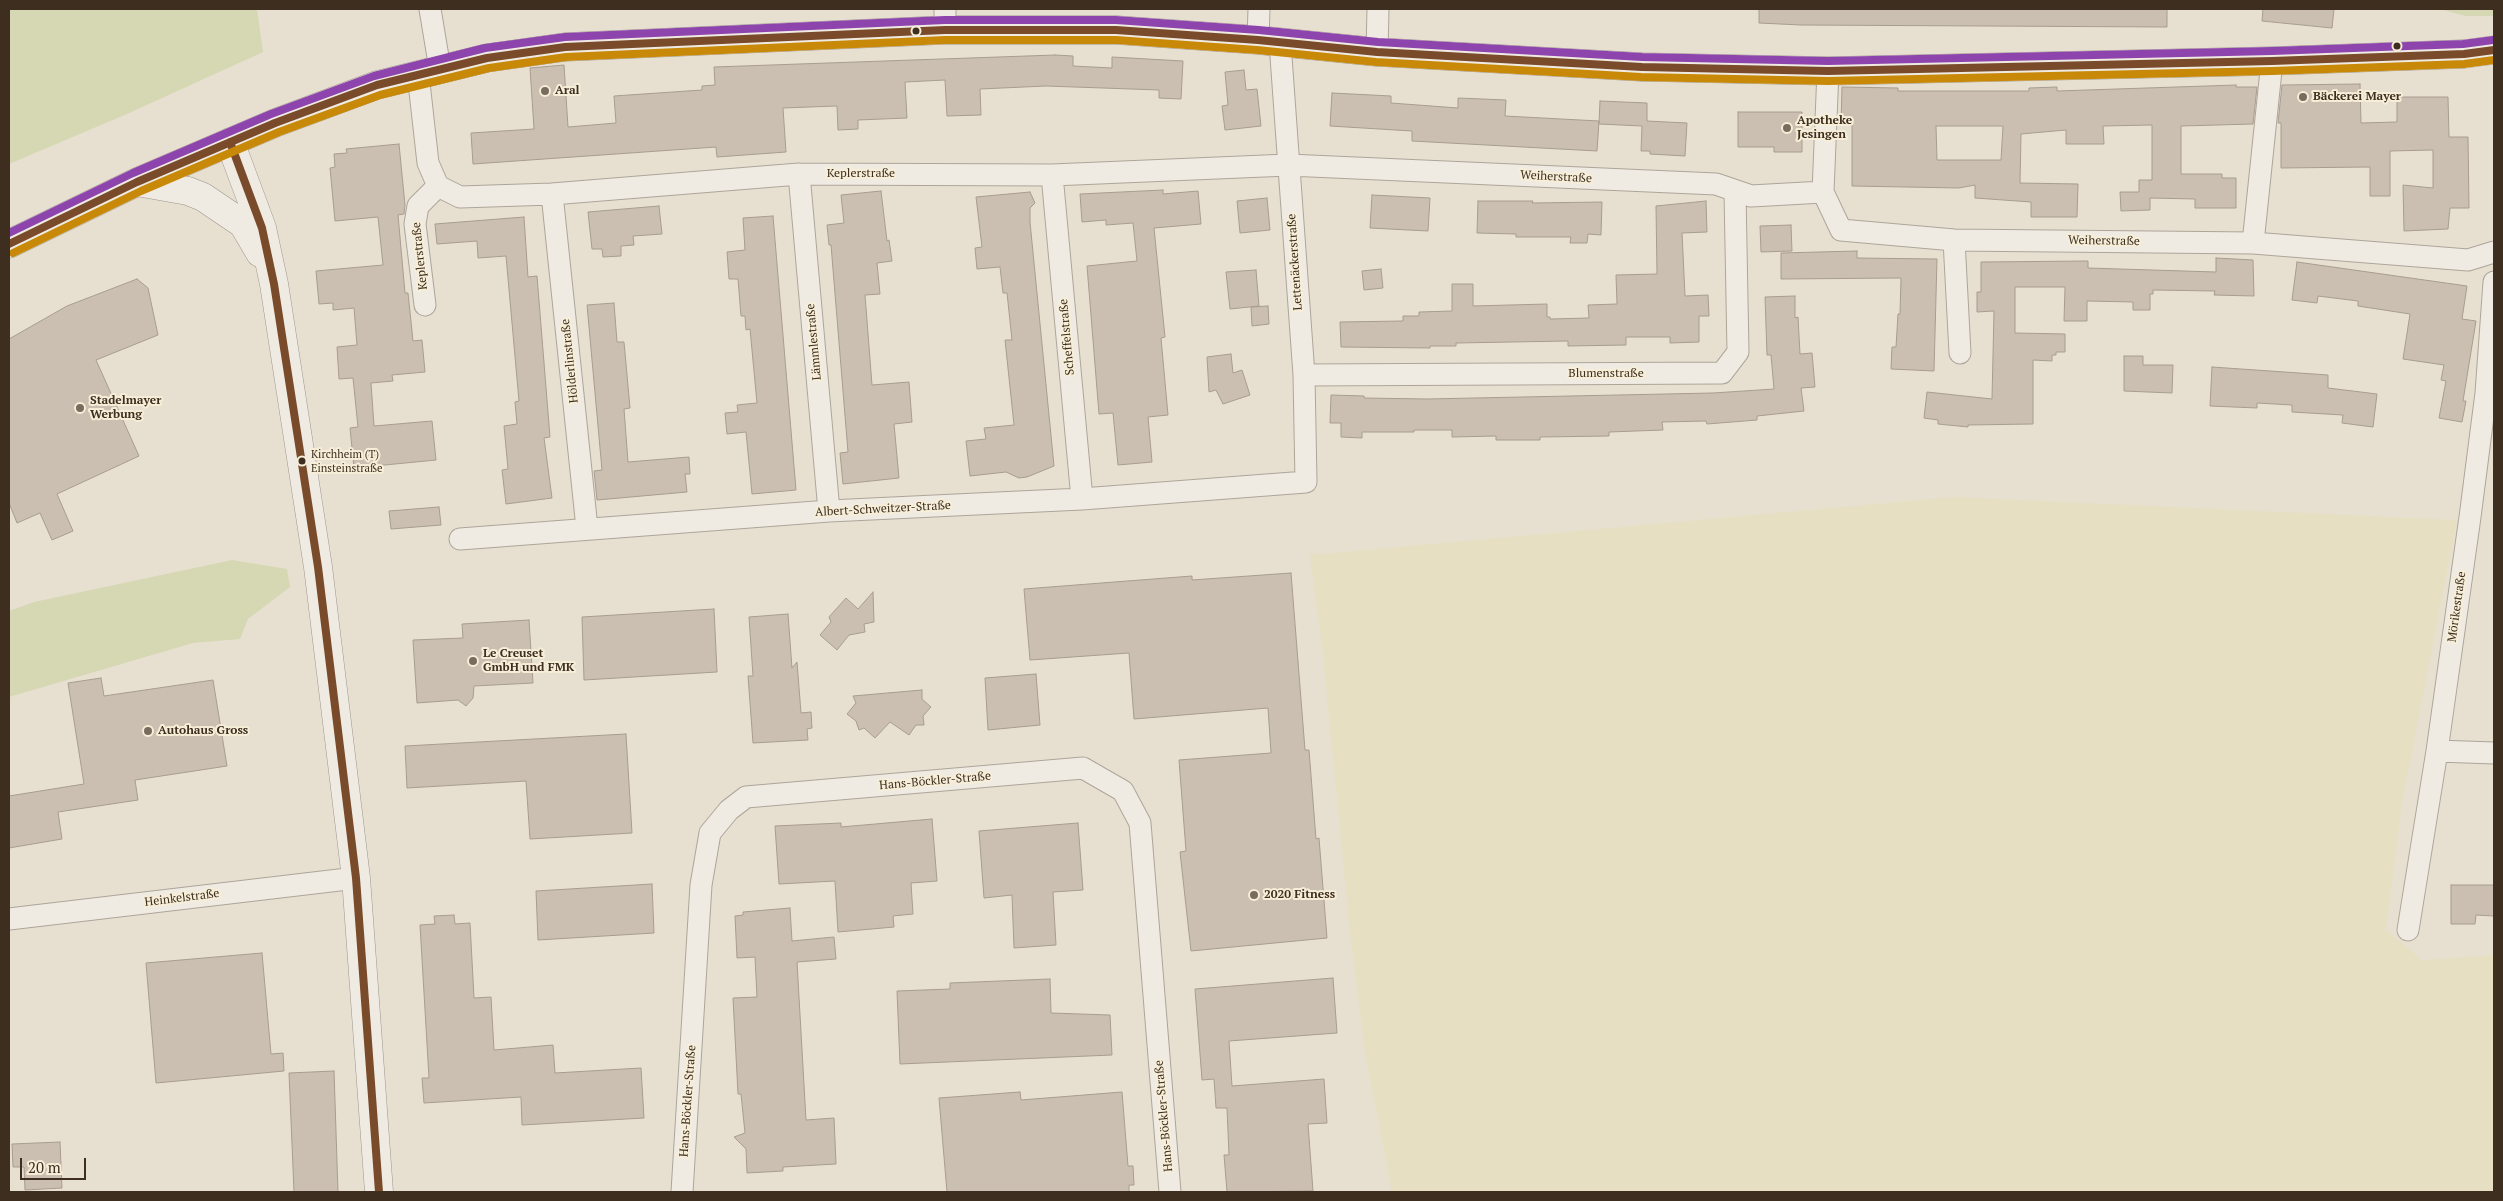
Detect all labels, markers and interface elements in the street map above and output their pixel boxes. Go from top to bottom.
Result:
unlabelled marker [911,26,921,36]
unlabelled marker [2392,41,2402,51]
place label: Aral [555,84,580,98]
marker: Aral [539,85,551,97]
place label: Bäckerei Mayer [2313,90,2401,104]
marker: Bäckerei Mayer [2297,91,2309,103]
place label: Apotheke Jesingen [1797,114,1852,142]
marker: Apotheke Jesingen [1781,122,1793,134]
street label: Keplerstraße [827,167,895,181]
street label: Weiherstraße [1520,168,1592,186]
street label: Lettenäckerstraße [1284,213,1306,311]
street label: Keplerstraße [409,221,431,291]
street label: Weiherstraße [2068,233,2140,249]
street label: Scheffelstraße [1056,298,1078,376]
street label: Lämmlestraße [803,303,825,381]
street label: Hölderlinstraße [558,318,582,404]
street label: Blumenstraße [1568,367,1644,381]
place label: Stadelmayer Werbung [90,394,161,422]
marker: Stadelmayer Werbung [74,402,86,414]
place label: Kirchheim (T) Einsteinstraße [311,448,383,474]
marker: Kirchheim (T) Einsteinstraße [297,456,307,466]
street label: Albert-Schweitzer-Straße [815,498,951,520]
street label: Mörikestraße [2445,571,2469,643]
place label: Le Creuset GmbH und FMK [483,647,574,675]
marker: Le Creuset GmbH und FMK [467,655,479,667]
place label: Autohaus Gross [158,724,248,738]
marker: Autohaus Gross [142,725,154,737]
street label: Hans-Böckler-Straße [879,769,991,793]
street label: Heinkelstraße [144,886,220,910]
place label: 2020 Fitness [1264,888,1335,902]
marker: 2020 Fitness [1248,889,1260,901]
street label: Hans-Böckler-Straße [677,1045,699,1157]
street label: Hans-Böckler-Straße [1152,1060,1176,1172]
scale bar [22,1148,89,1180]
text: 20 m [28,1157,61,1177]

